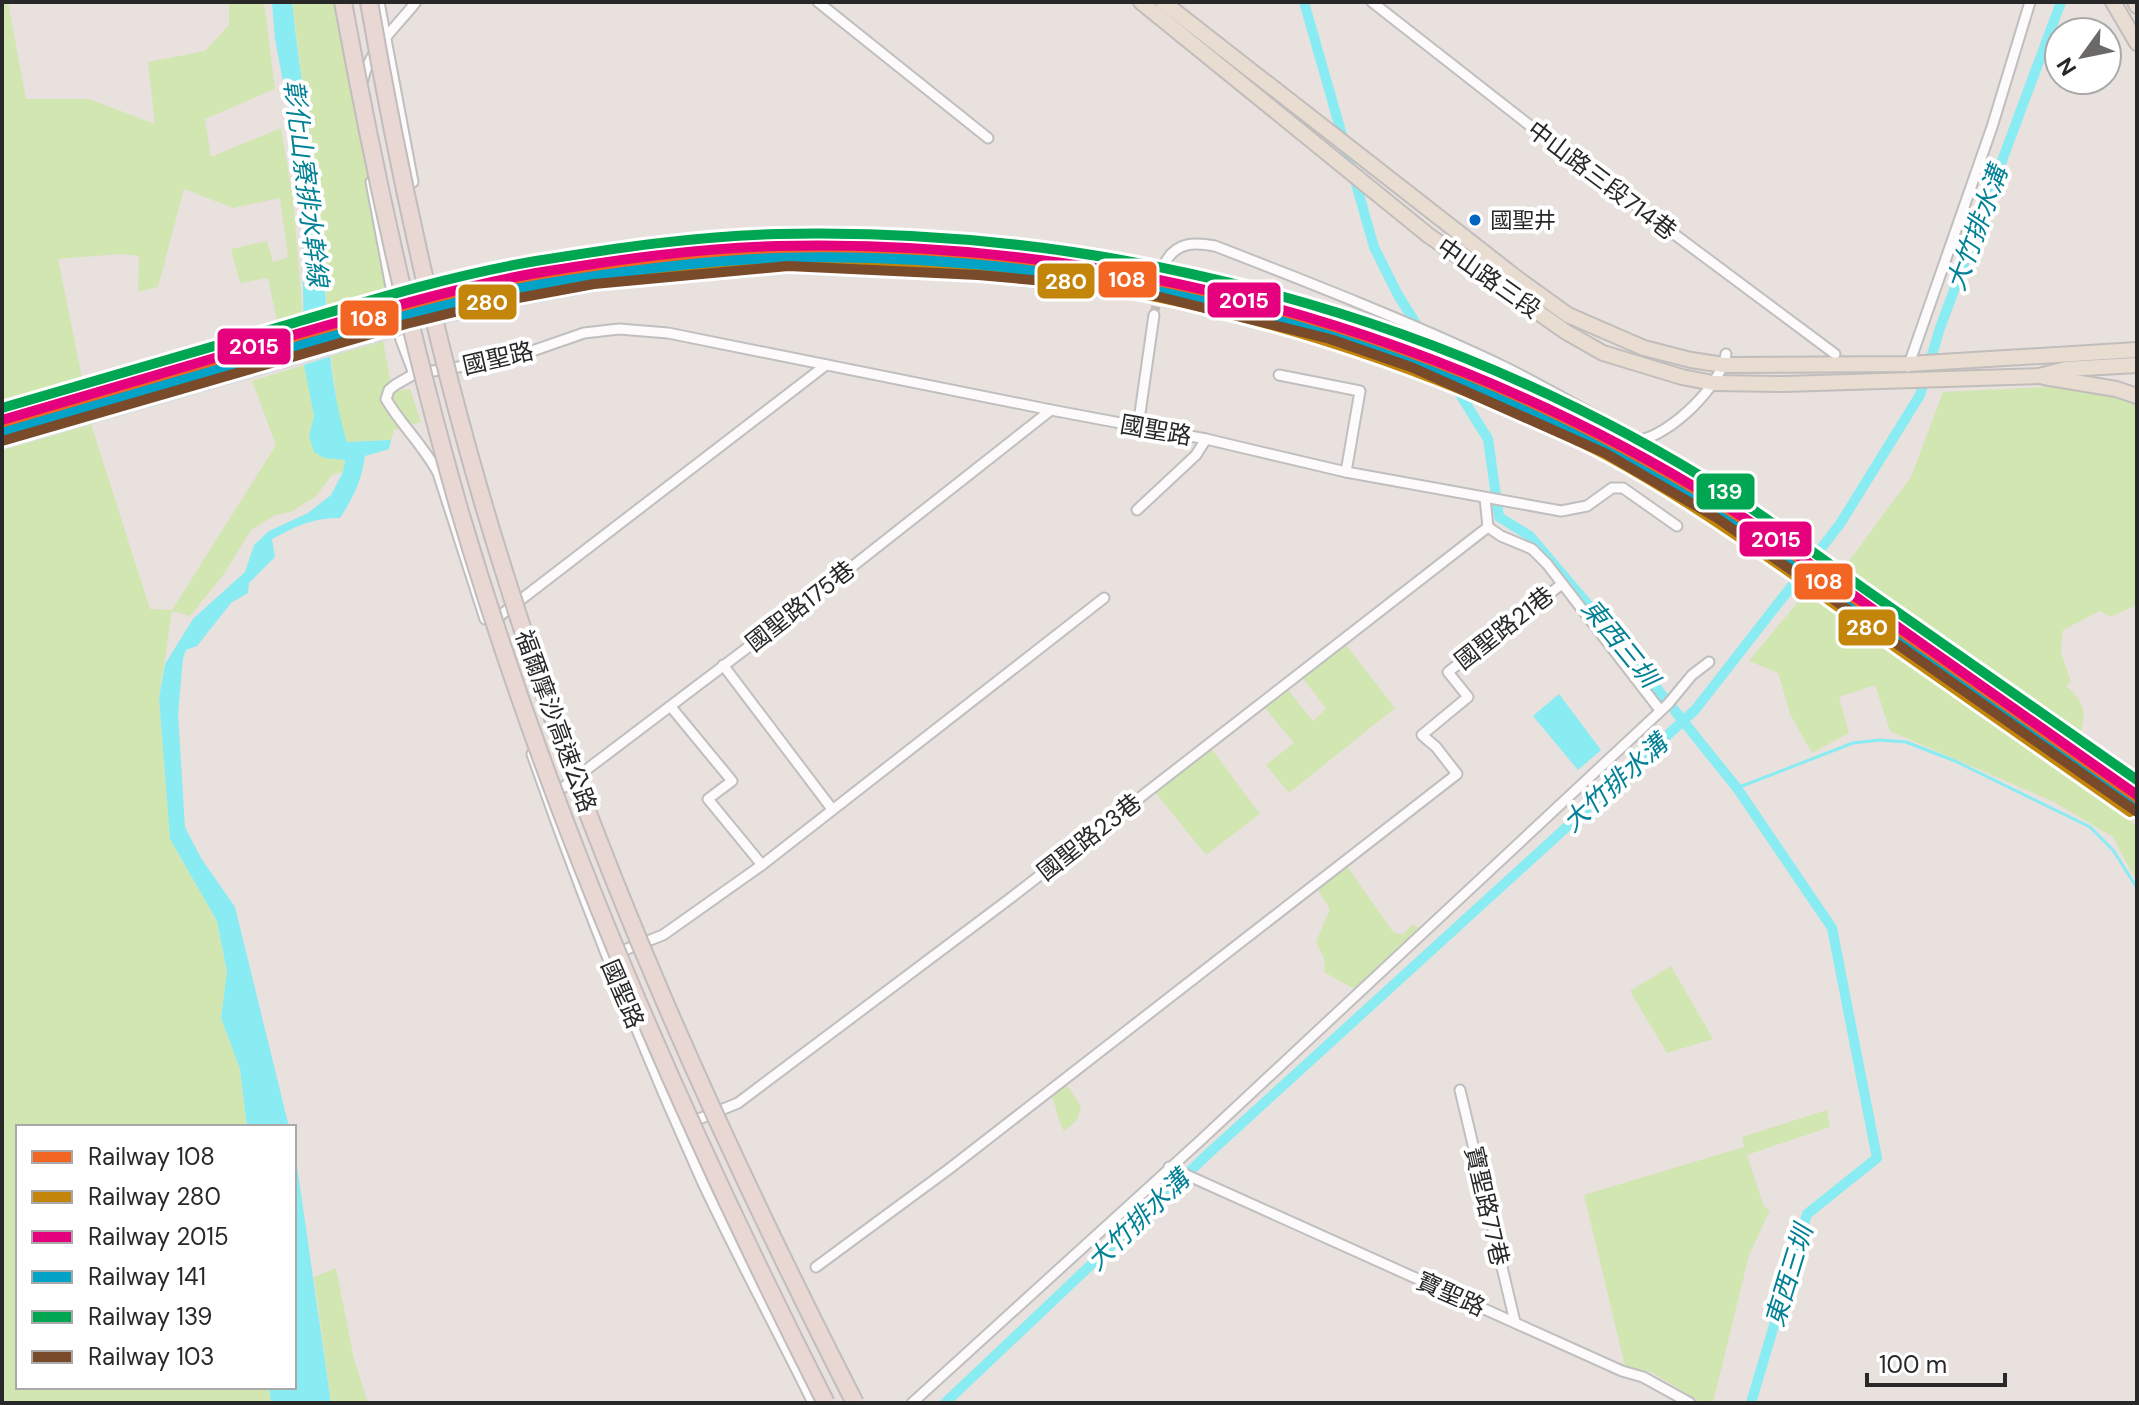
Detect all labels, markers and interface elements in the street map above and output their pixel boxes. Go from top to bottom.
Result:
north arrow [2043,16,2123,96]
text: N [2050,52,2083,81]
water label: 彰化山寮排水幹線 [276,78,336,291]
street label: 中山路三段714巷 [1521,114,1683,246]
water label: 大竹排水溝 [1939,157,2017,295]
place label: 國聖井 [1490,206,1556,235]
marker: 國聖井 [1467,212,1483,228]
street label: 中山路三段 [1431,231,1547,325]
line badge: 108 [1097,260,1158,299]
line badge: 280 [1036,262,1096,300]
text: 108 [1108,265,1146,294]
text: 280 [1045,267,1087,296]
line badge: 2015 [1206,281,1282,319]
line badge: 280 [457,283,518,321]
text: 2015 [1219,286,1269,315]
text: 280 [466,288,508,317]
line badge: 108 [339,299,400,337]
text: 108 [350,304,388,333]
line badge: 2015 [216,327,292,366]
text: 2015 [229,332,279,361]
street label: 國聖路 [459,335,537,381]
street label: 國聖路 [1118,408,1194,452]
line badge: 139 [1695,472,1756,511]
text: 139 [1708,477,1742,506]
line badge: 2015 [1738,520,1813,558]
text: 2015 [1751,525,1801,554]
street label: 國聖路175巷 [739,554,861,658]
line badge: 108 [1793,562,1854,601]
text: 108 [1805,567,1843,596]
street label: 國聖路21巷 [1448,580,1560,676]
water label: 東西三圳 [1574,592,1668,697]
line badge: 280 [1837,608,1897,647]
text: 280 [1846,613,1888,642]
street label: 福爾摩沙高速公路 [509,625,603,817]
water label: 大竹排水溝 [1555,724,1678,839]
street label: 國聖路23巷 [1031,787,1147,887]
street label: 國聖路 [595,955,651,1033]
legend [16,1125,296,1389]
text: Railway 108 [88,1141,215,1172]
street label: 寶聖路77巷 [1458,1143,1516,1269]
water label: 大竹排水溝 [1079,1160,1199,1277]
text: Railway 280 [88,1181,221,1212]
water label: 東西三圳 [1758,1217,1822,1331]
text: Railway 2015 [88,1221,229,1252]
text: Railway 141 [88,1261,206,1292]
street label: 寶聖路 [1412,1265,1490,1323]
text: Railway 139 [88,1301,212,1332]
scale bar [1867,1337,2005,1387]
text: Railway 103 [88,1341,214,1372]
text: 100 m [1879,1349,1947,1380]

